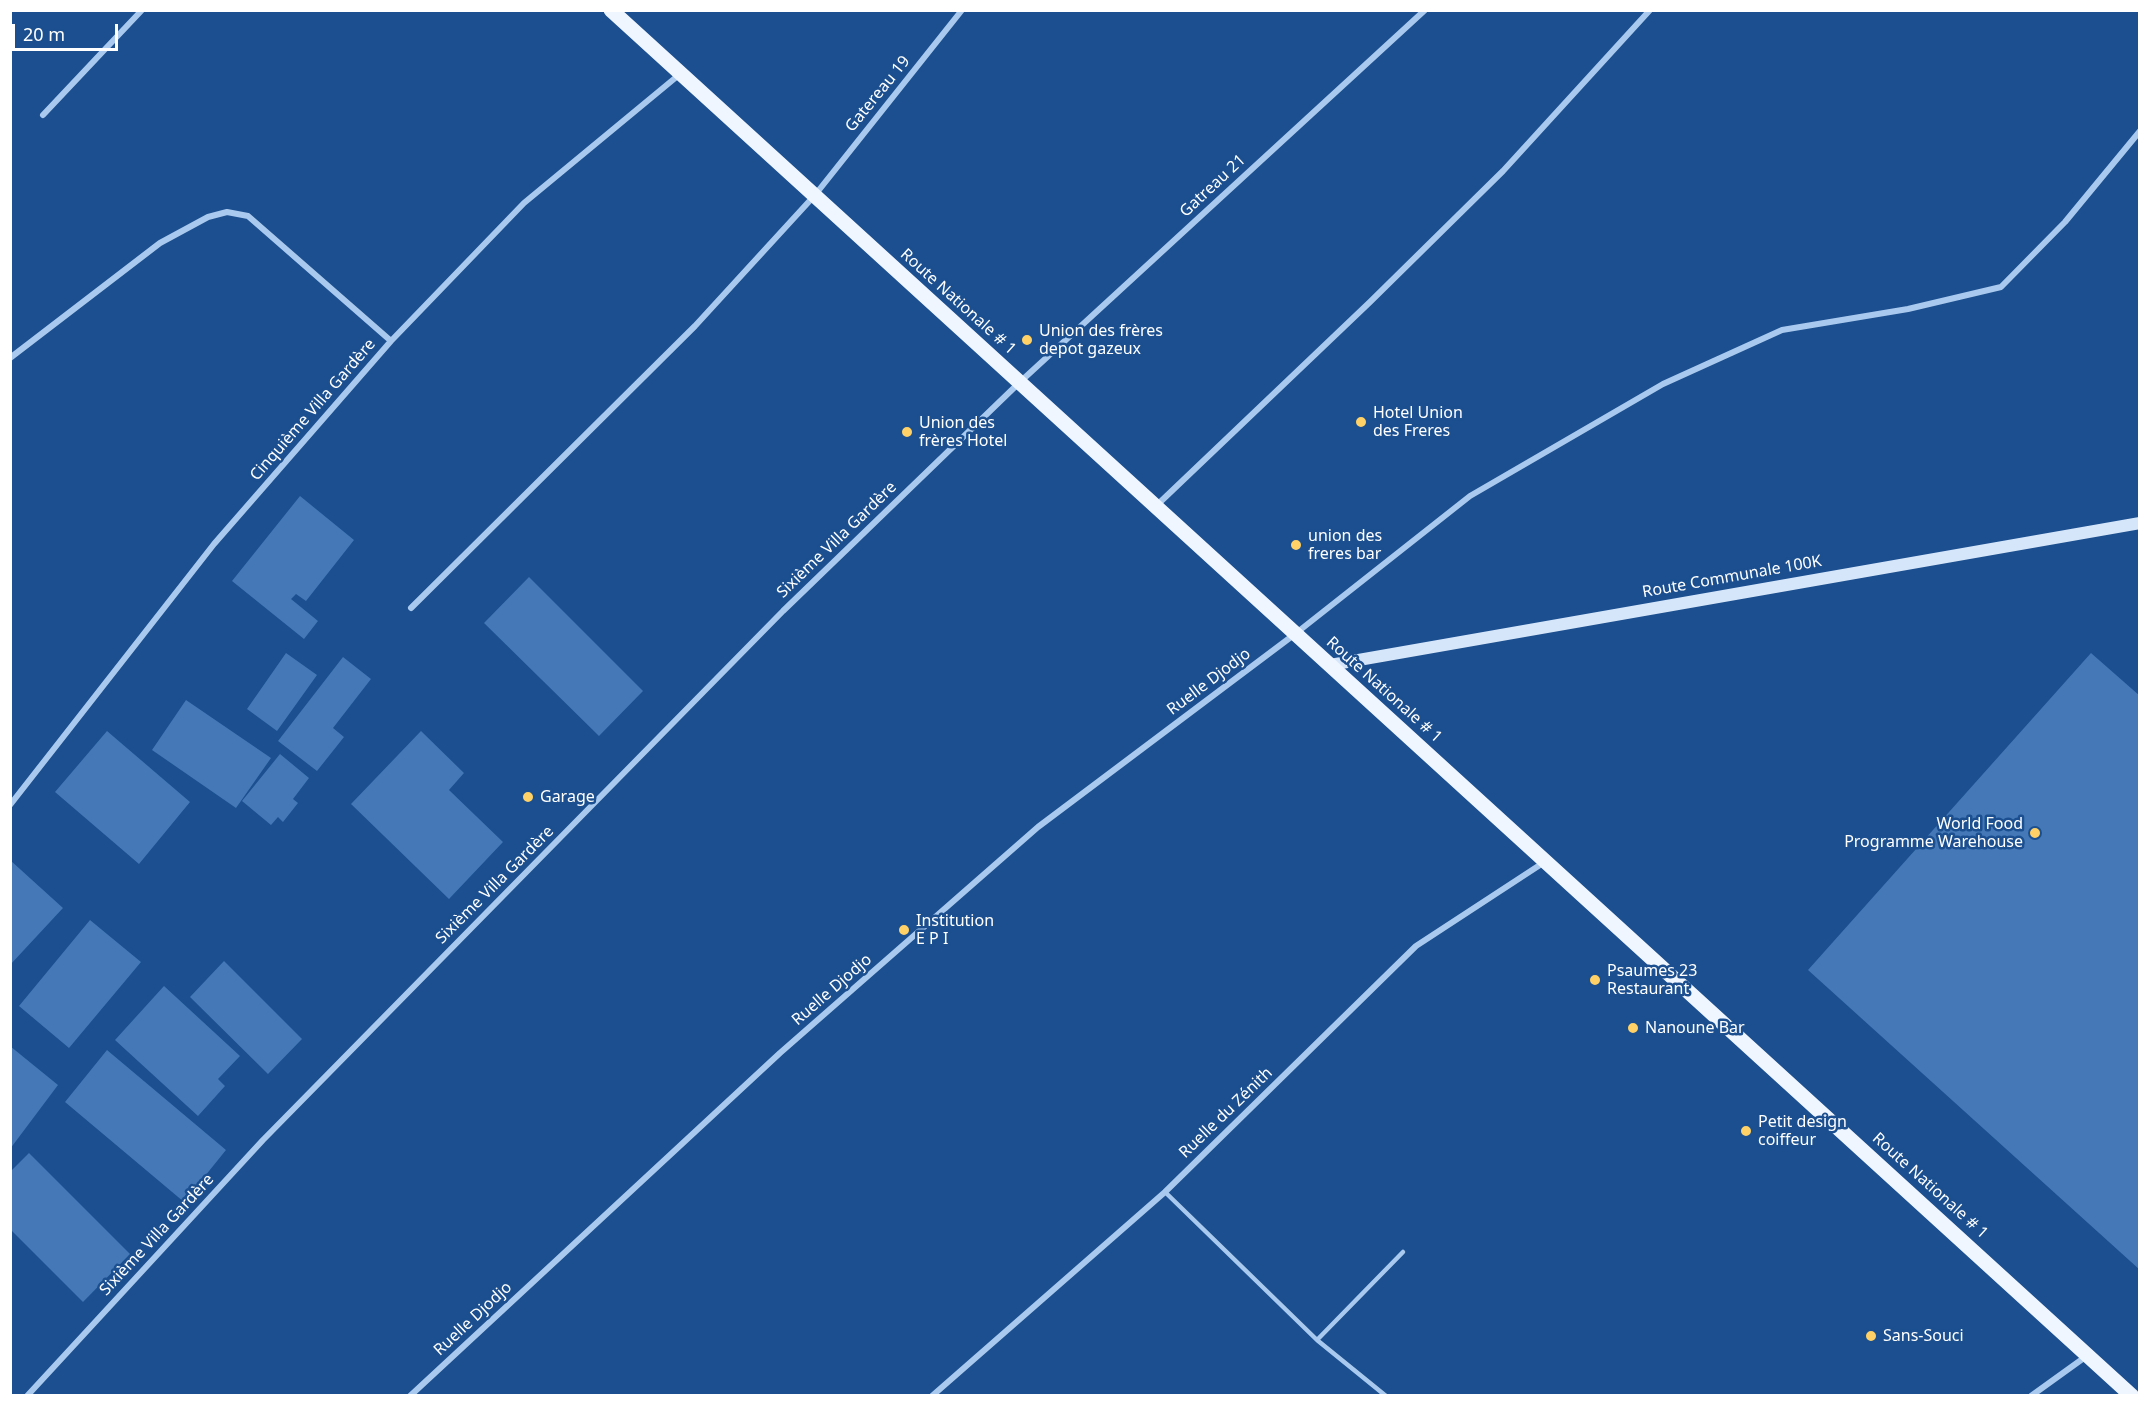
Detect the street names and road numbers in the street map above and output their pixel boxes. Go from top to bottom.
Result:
street label: Gatereau 19 [842,52,914,136]
street label: Gatreau 21 [1176,151,1250,221]
street label: Route Nationale # 1 [896,245,1020,359]
street label: Cinquième Villa Gardère [246,335,380,485]
street label: Sixième Villa Gardère [773,478,901,602]
street label: Route Communale 100K [1641,552,1823,602]
street label: Route Nationale # 1 [1322,633,1446,747]
street label: Ruelle Djodjo [1164,644,1254,720]
street label: Sixième Villa Gardère [432,822,558,948]
street label: Ruelle Djodjo [788,950,876,1030]
street label: Ruelle du Zénith [1175,1064,1277,1162]
street label: Route Nationale # 1 [1868,1129,1992,1243]
street label: Sixième Villa Gardère [96,1170,218,1300]
street label: Ruelle Djodjo [430,1278,516,1360]

